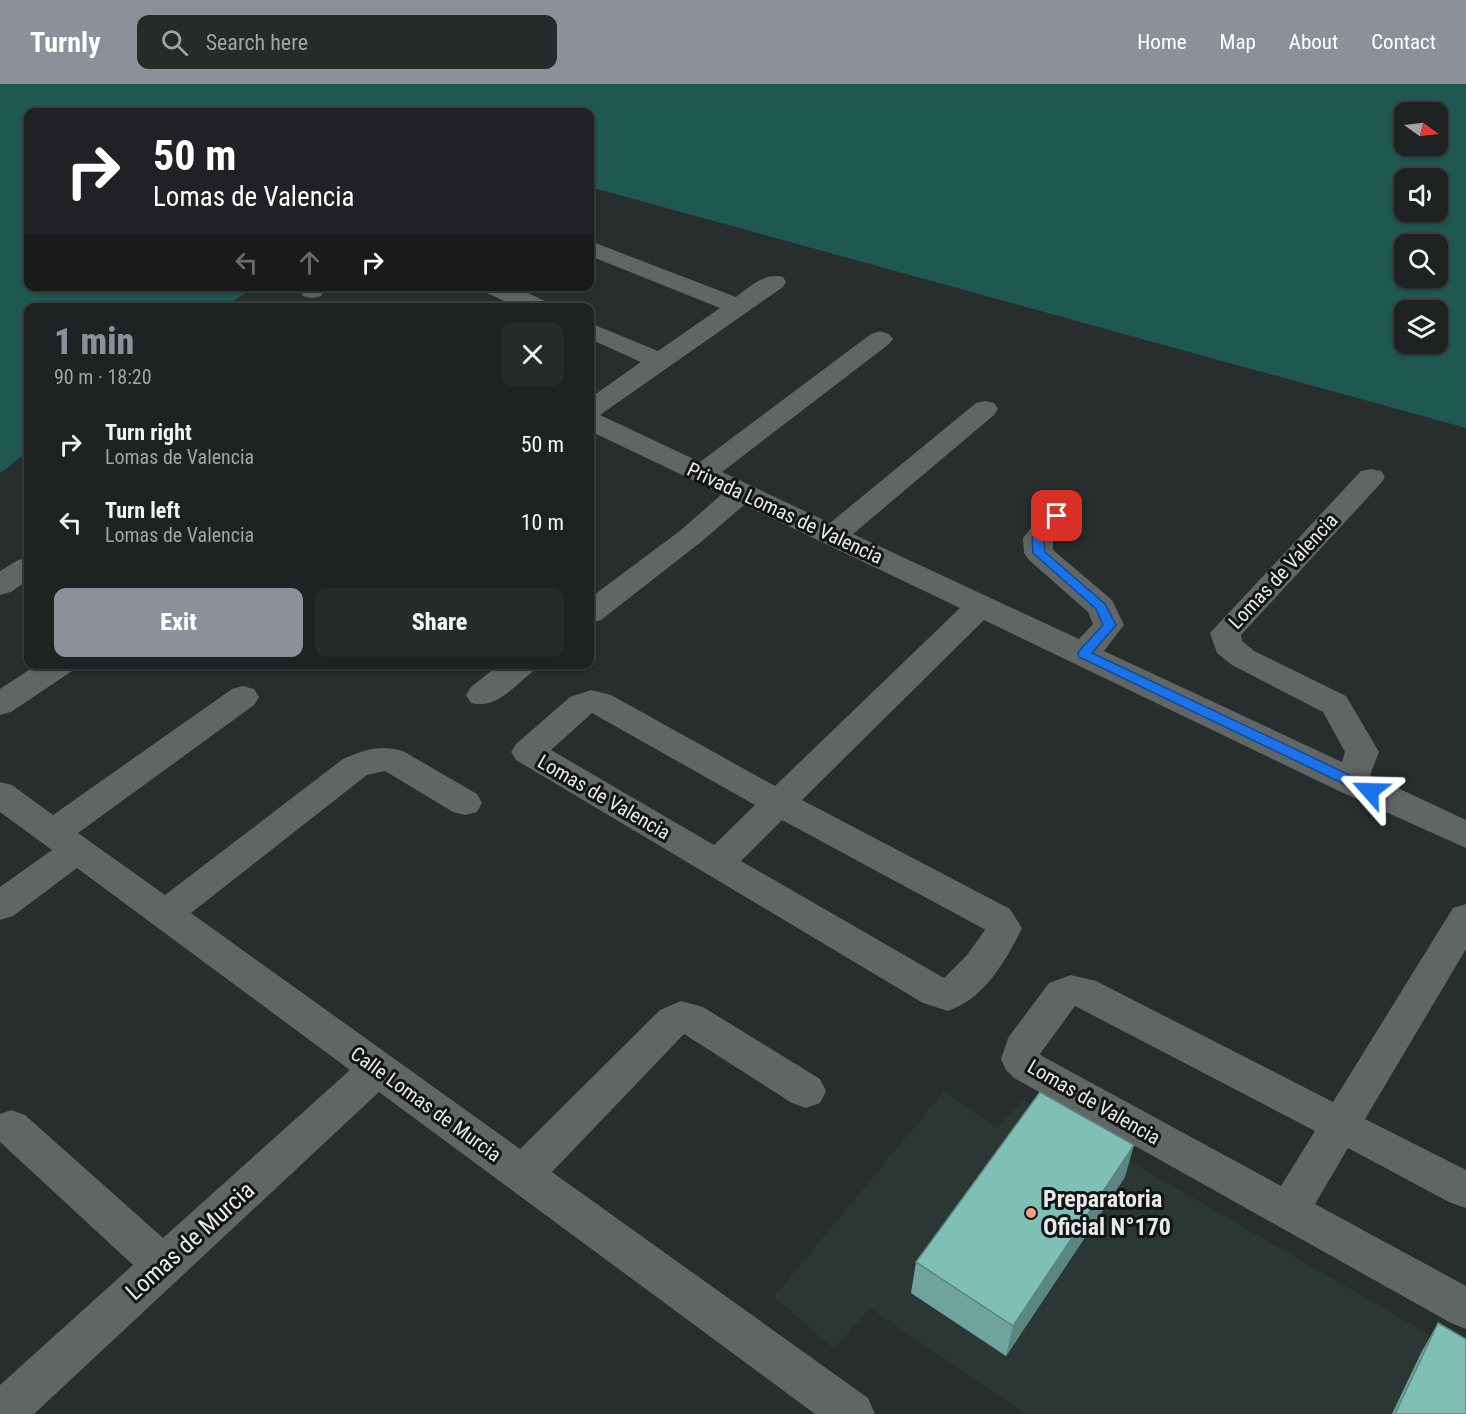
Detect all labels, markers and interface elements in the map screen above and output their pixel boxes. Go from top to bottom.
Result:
search box [137,15,557,69]
text: Turnly [30,26,101,59]
icon: search [158,26,191,59]
text: Search here [206,30,308,55]
text: Home [1137,30,1187,54]
text: Map [1220,30,1256,54]
text: About [1289,30,1338,54]
text: Contact [1371,30,1436,54]
north arrow [1394,102,1448,156]
map controls [1394,102,1448,354]
text: 50 m [153,131,236,180]
icon: right [54,132,132,210]
button: sound [1394,168,1448,222]
text: Lomas de Valencia [153,181,354,213]
button: search [1394,234,1448,288]
icon: left [230,246,263,279]
icon: ahead [293,246,326,279]
icon: right [356,246,389,279]
button: layers [1394,300,1448,354]
text: 1 min [54,321,134,363]
button: close [501,323,564,386]
text: 90 m · 18:20 [54,365,152,389]
text: Turn right [105,420,192,445]
icon: right [54,428,87,461]
text: 50 m [521,432,564,457]
text: Lomas de Valencia [105,445,254,469]
street label: Privada Lomas de Valencia [683,457,887,569]
pin [1031,490,1082,541]
text: Turn left [105,498,180,523]
icon: arrive [1040,499,1073,532]
icon: left [54,506,87,539]
street label: Lomas de Valencia [1223,508,1343,634]
text: 10 m [521,510,564,535]
text: Lomas de Valencia [105,523,254,547]
button: Exit [54,588,303,657]
button: Share [315,588,564,657]
street label: Lomas de Valencia [533,749,675,845]
position arrow [1338,759,1402,823]
street label: Calle Lomas de Murcia [346,1041,506,1167]
street label: Lomas de Valencia [1023,1054,1165,1150]
street label: Lomas de Murcia [120,1176,260,1306]
place label: Preparatoria Oficial N°170 [1043,1185,1171,1241]
marker: Preparatoria Oficial N°170 [1024,1206,1038,1220]

